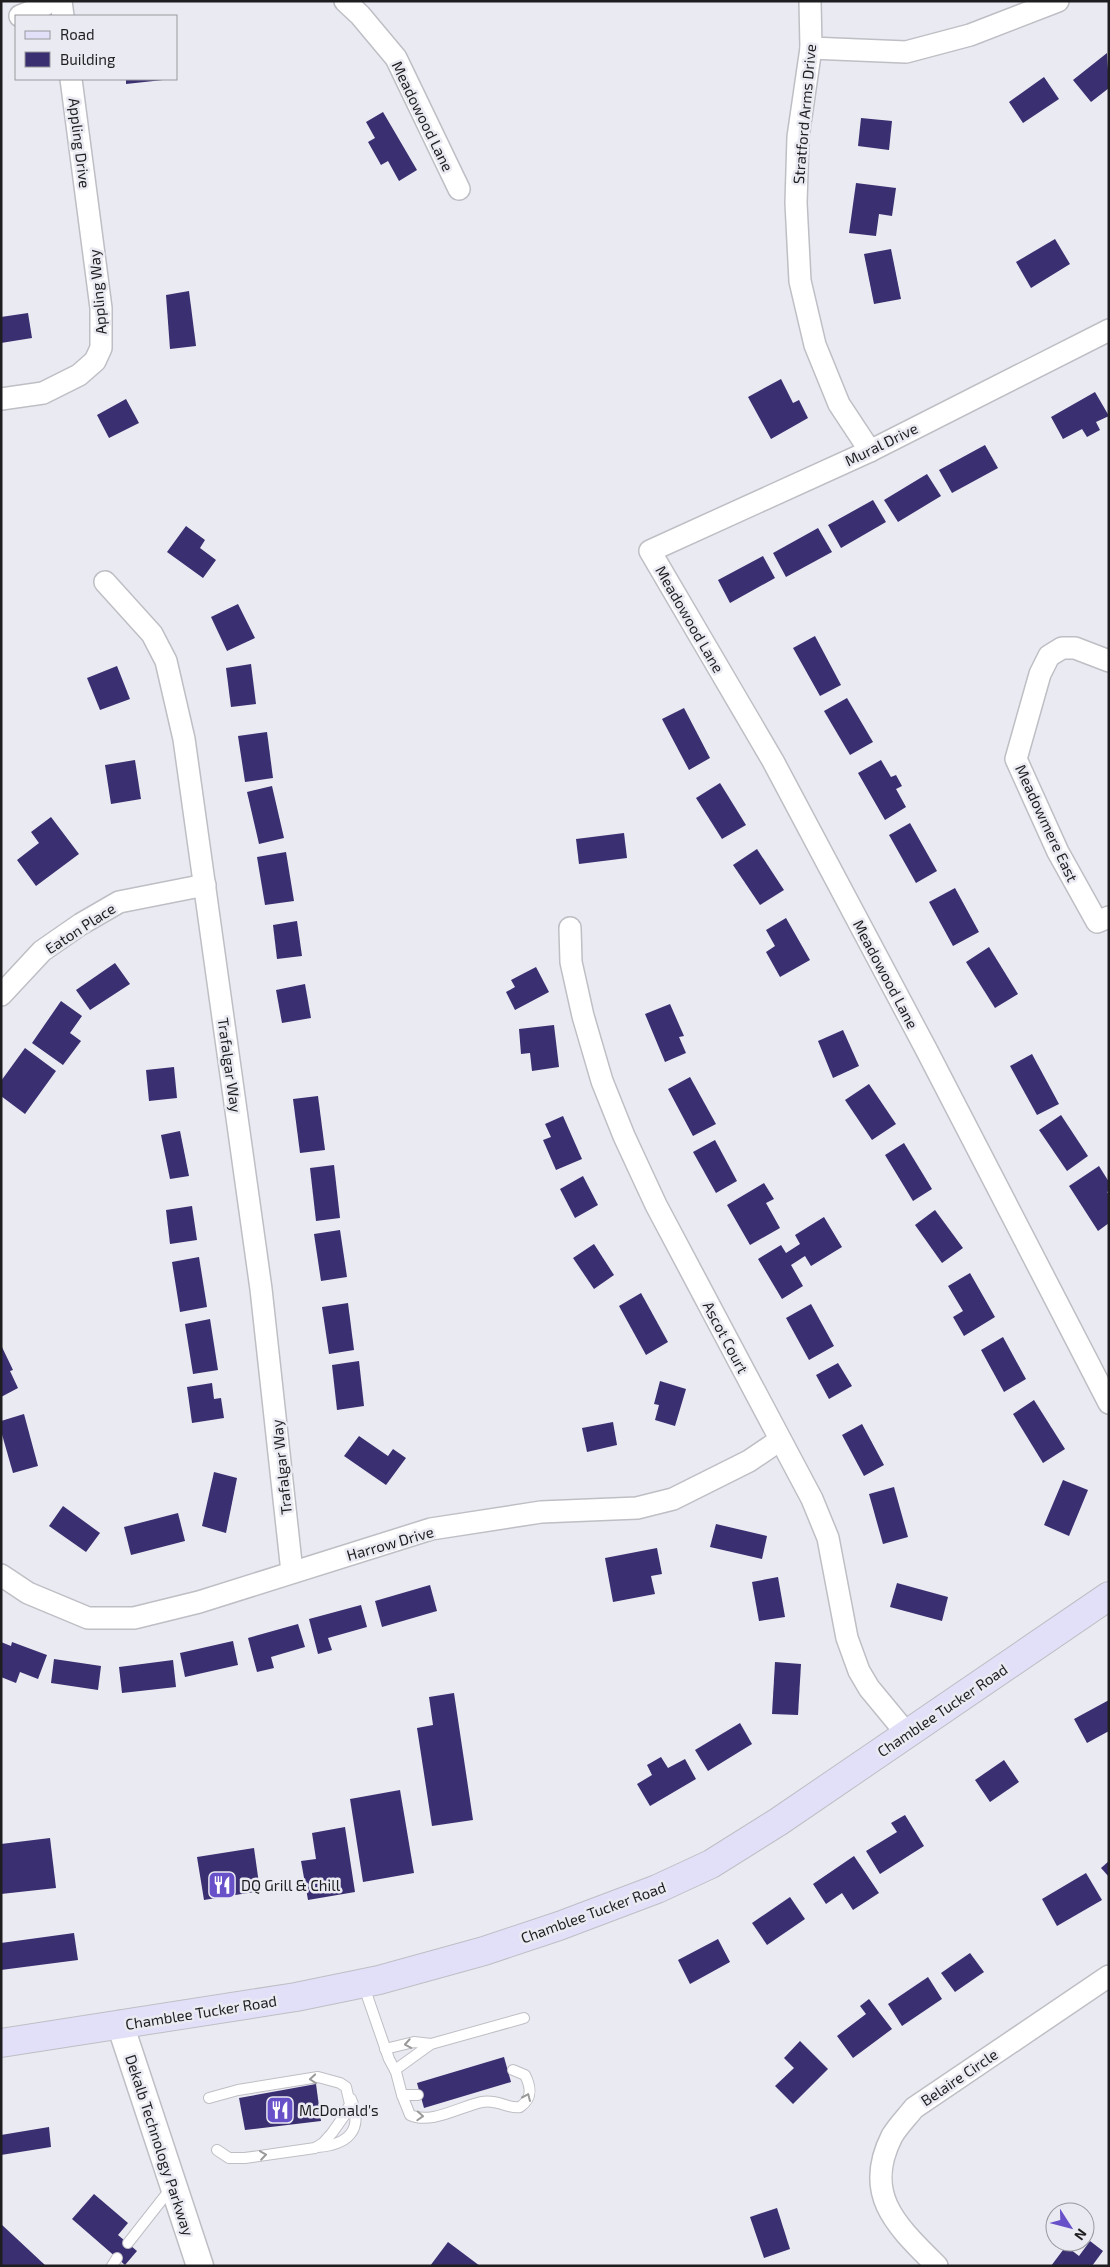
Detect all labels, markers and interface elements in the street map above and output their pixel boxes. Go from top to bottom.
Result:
legend [15,15,178,80]
text: Road [60,25,95,43]
street label: Stratford Arms Drive [789,43,819,185]
text: Building [60,50,116,68]
street label: Meadowood Lane [388,58,458,174]
street label: Appling Drive [66,97,94,189]
street label: Appling Way [84,249,110,335]
street label: Mural Drive [842,419,920,469]
street label: Meadowood Lane [652,562,728,676]
street label: Meadowmere East [1012,762,1082,885]
street label: Eaton Place [42,899,118,957]
street label: Meadowood Lane [850,917,922,1031]
street label: Trafalgar Way [214,1016,246,1114]
street label: Ascot Court [699,1298,753,1376]
street label: Trafalgar Way [267,1418,295,1515]
street label: Harrow Drive [344,1522,436,1564]
street label: Chamblee Tucker Road [874,1660,1010,1760]
restaurant icon: DQ Grill & Chill [207,1870,237,1900]
place label: DQ Grill & Chill [241,1876,341,1895]
street label: Chamblee Tucker Road [518,1877,668,1947]
street label: Chamblee Tucker Road [124,1991,278,2033]
one-way arrow [403,2038,412,2048]
street label: Belaire Circle [917,2045,1001,2109]
street label: Dekalb Technology Parkway [122,2052,198,2238]
one-way arrow [308,2073,316,2084]
one-way arrow [520,2094,530,2103]
restaurant icon: McDonald's [265,2095,295,2125]
place label: McDonald's [299,2101,379,2119]
one-way arrow [416,2110,424,2121]
one-way arrow [259,2151,268,2161]
north arrow [1045,2202,1095,2252]
text: N [1071,2226,1091,2244]

